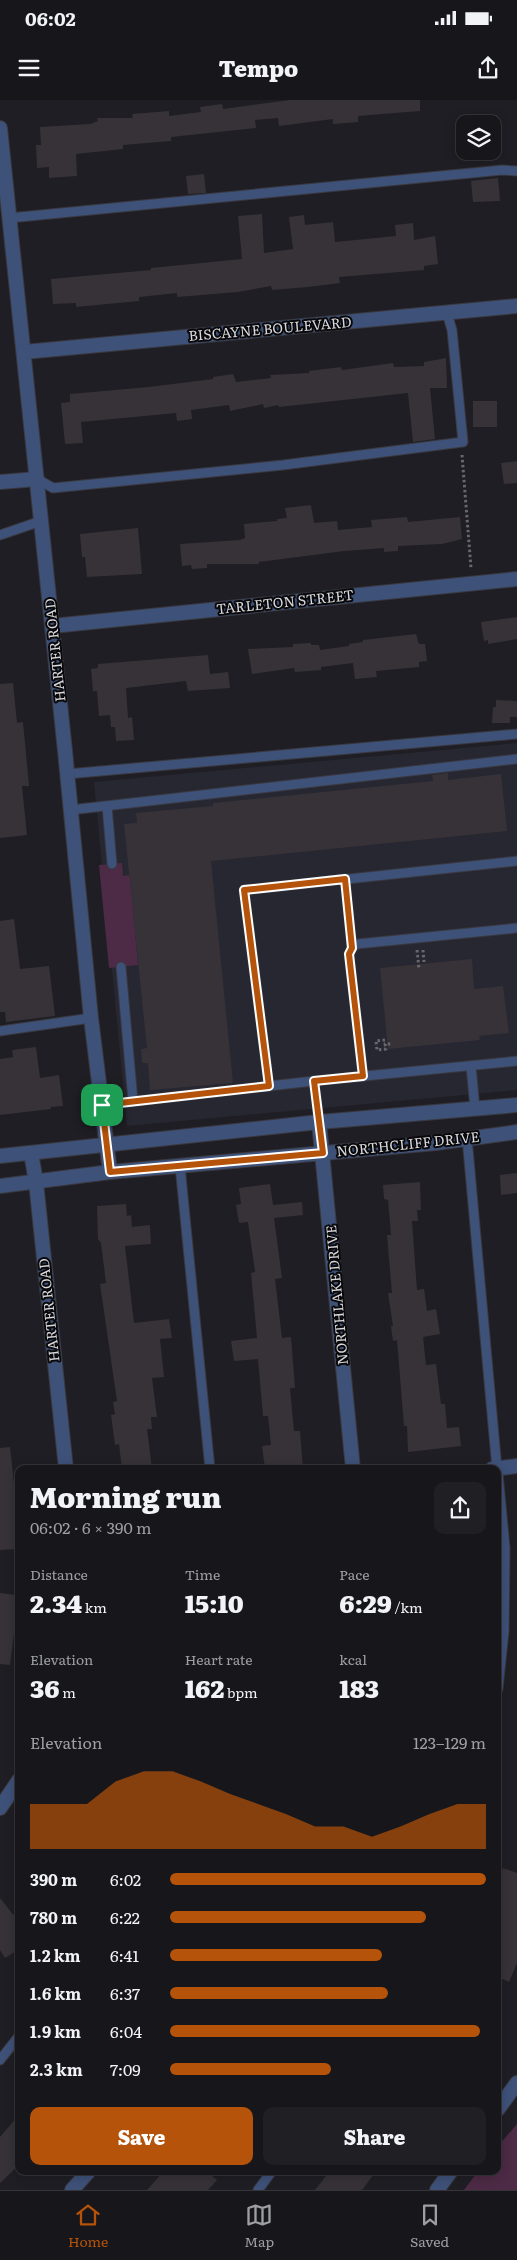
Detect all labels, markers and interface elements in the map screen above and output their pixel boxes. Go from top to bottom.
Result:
text: 06:02 [25,4,76,32]
text: Tempo [219,51,298,84]
icon: menu [15,54,43,82]
icon: share [474,54,502,82]
map controls [456,115,501,160]
button: layers [456,115,501,160]
street label: BISCAYNE BOULEVARD [188,311,353,345]
street label: TARLETON STREET [215,584,355,618]
street label: HARTER ROAD [39,597,69,703]
pin [81,1084,123,1126]
icon: arrive [88,1091,116,1119]
street label: NORTHCLIFF DRIVE [335,1126,480,1160]
street label: NORTHLAKE DRIVE [320,1224,352,1366]
street label: HARTER ROAD [33,1257,63,1363]
text: Morning run [30,1475,221,1517]
button: share [434,1482,486,1534]
text: 06:02 · 6 × 390 m [30,1515,151,1539]
text: Distance [30,1564,88,1584]
text: Time [185,1564,220,1584]
text: Pace [339,1564,369,1584]
text: 2.34 [30,1584,82,1621]
text: 15:10 [185,1584,244,1621]
text: 6:29 [339,1584,392,1621]
text: km [82,1597,107,1617]
text: /km [392,1597,423,1617]
text: Elevation [30,1649,93,1669]
text: Heart rate [185,1649,253,1669]
text: kcal [339,1649,367,1669]
text: 36 [30,1669,59,1706]
text: 162 [185,1669,224,1706]
text: 183 [339,1669,379,1706]
text: m [59,1682,76,1702]
text: bpm [224,1682,258,1702]
text: Elevation [30,1730,102,1754]
text: 123–129 m [413,1730,486,1754]
text: 390 m [30,1867,77,1891]
text: 6:02 [110,1867,141,1891]
text: 780 m [30,1905,77,1929]
text: 6:22 [110,1905,140,1929]
text: 1.2 km [30,1943,80,1967]
text: 6:41 [110,1943,139,1967]
text: 1.6 km [30,1981,81,2005]
text: 6:37 [110,1981,140,2005]
text: 1.9 km [30,2019,81,2043]
text: 6:04 [110,2019,142,2043]
text: 2.3 km [30,2057,83,2081]
text: 7:09 [110,2057,141,2081]
button: Save [30,2107,253,2165]
button: Share [263,2107,486,2165]
tab: Home [68,2201,108,2251]
tab: Map [244,2201,274,2251]
tab: Saved [410,2201,449,2251]

